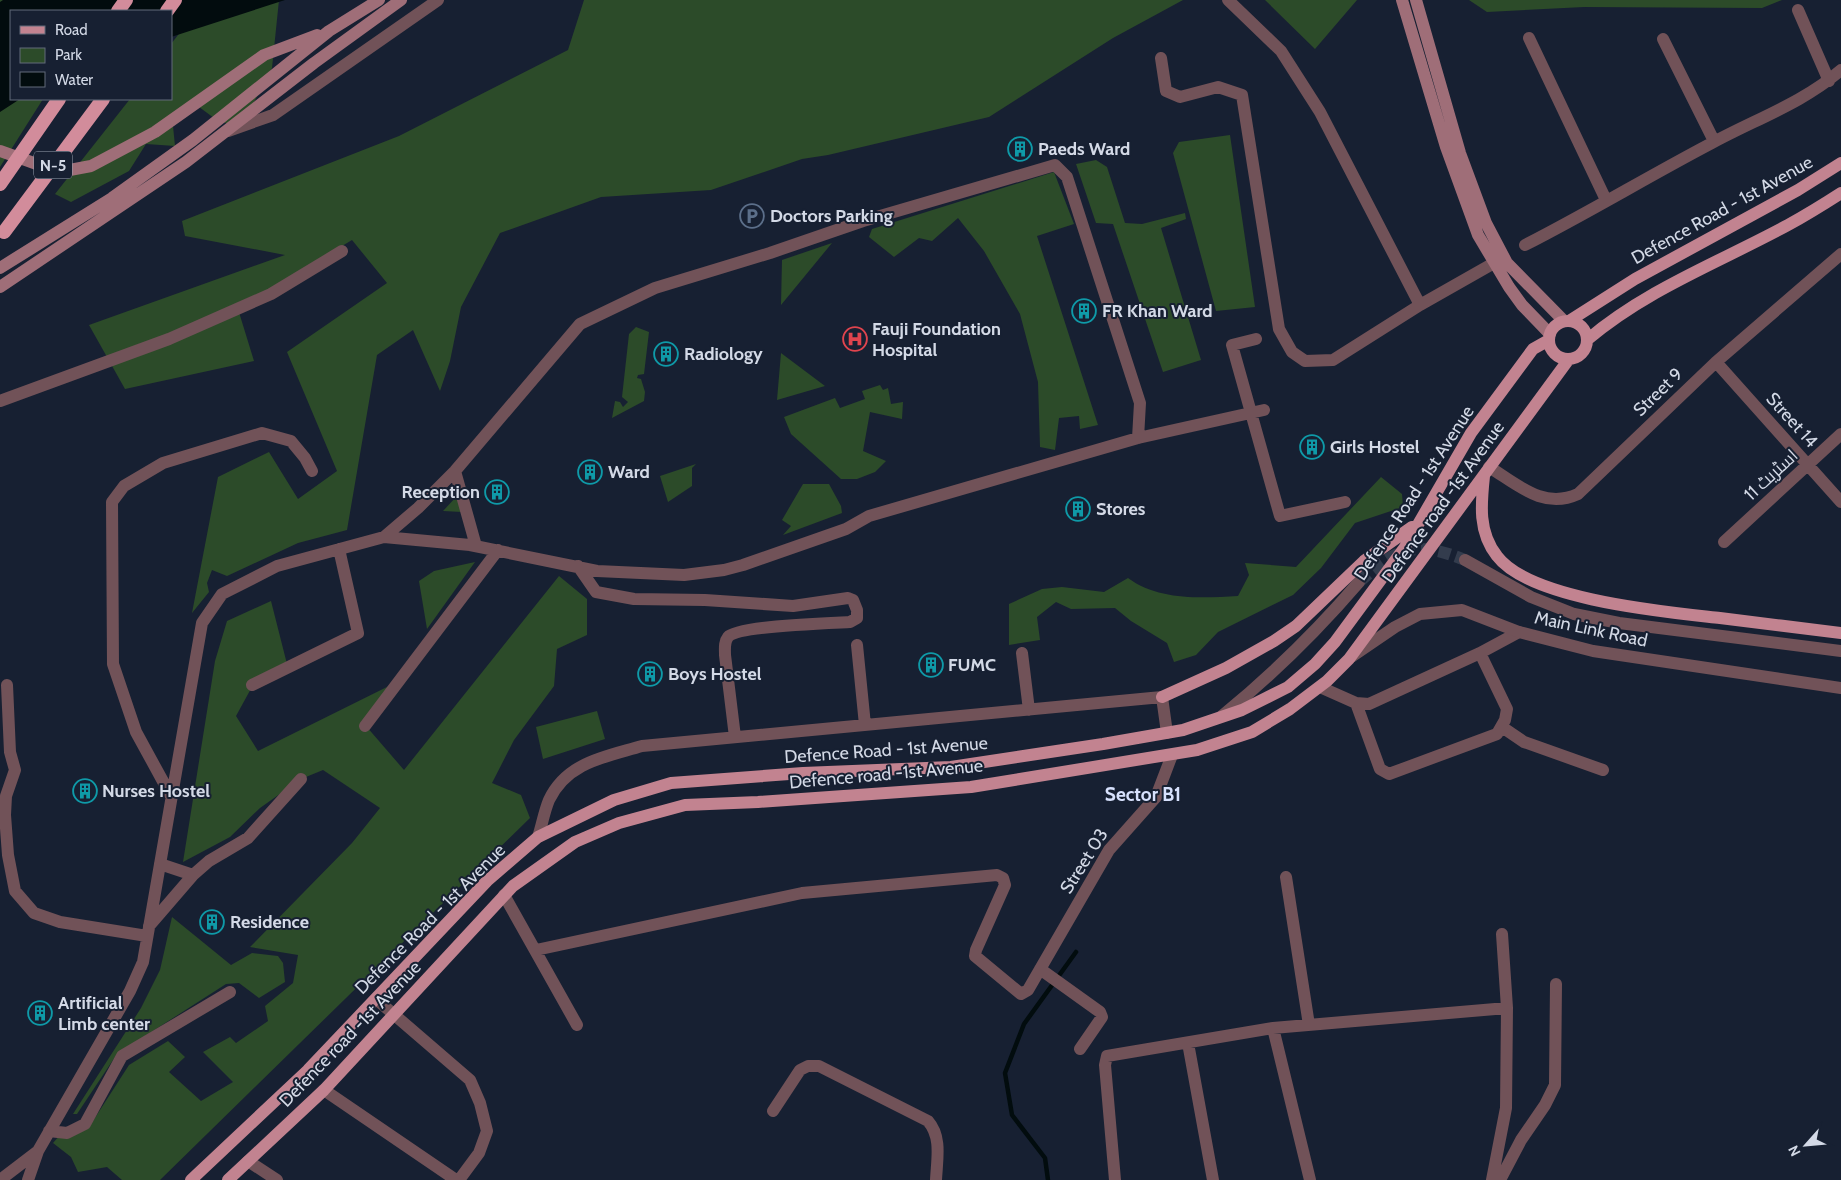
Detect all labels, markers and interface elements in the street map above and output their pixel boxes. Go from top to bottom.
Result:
legend [10,10,172,100]
text: Road [55,21,88,39]
text: Park [55,46,82,64]
text: Water [55,71,93,89]
building icon: Paeds Ward [1007,136,1033,162]
place label: Paeds Ward [1038,138,1130,160]
street label: Defence Road - 1st Avenue [1628,151,1816,269]
road number: N-5 [34,152,72,178]
parking icon: Doctors Parking [739,203,765,229]
place label: Doctors Parking [770,205,893,227]
building icon: FR Khan Ward [1071,298,1097,324]
place label: FR Khan Ward [1102,300,1213,322]
place label: Fauji Foundation Hospital [872,318,1001,361]
hospital icon: Fauji Foundation Hospital [842,326,868,352]
building icon: Radiology [653,341,679,367]
place label: Radiology [684,343,763,365]
street label: Street 9 [1629,363,1687,421]
street label: Street 14 [1762,388,1822,452]
street label: Defence Road - 1st Avenue [1349,402,1479,584]
street label: Defence road -1st Avenue [1377,417,1509,587]
building icon: Girls Hostel [1299,434,1325,460]
place label: Girls Hostel [1330,436,1420,458]
street label: اسٹریٹ 11 [1739,445,1803,505]
building icon: Ward [577,459,603,485]
place label: Ward [608,461,650,483]
building icon: Reception [484,479,510,505]
place label: Reception [402,481,480,503]
building icon: Stores [1065,496,1091,522]
place label: Stores [1096,498,1146,520]
street label: Main Link Road [1532,606,1650,652]
building icon: FUMC [918,652,944,678]
place label: FUMC [948,654,996,676]
building icon: Boys Hostel [637,661,663,687]
place label: Boys Hostel [668,663,762,685]
street label: Defence Road - 1st Avenue [784,732,988,768]
street label: Defence road -1st Avenue [788,755,984,793]
building icon: Nurses Hostel [72,778,98,804]
place label: Nurses Hostel [102,780,210,802]
district label: Sector B1 [1105,783,1181,806]
street label: Street 03 [1055,824,1113,898]
street label: Defence Road - 1st Avenue [350,839,510,999]
building icon: Residence [199,909,225,935]
place label: Residence [230,911,309,933]
street label: Defence road -1st Avenue [275,956,425,1112]
place label: Artificial Limb center [58,992,150,1035]
building icon: Artificial Limb center [27,1000,53,1026]
north arrow [1781,1120,1831,1170]
text: N [1784,1142,1805,1159]

